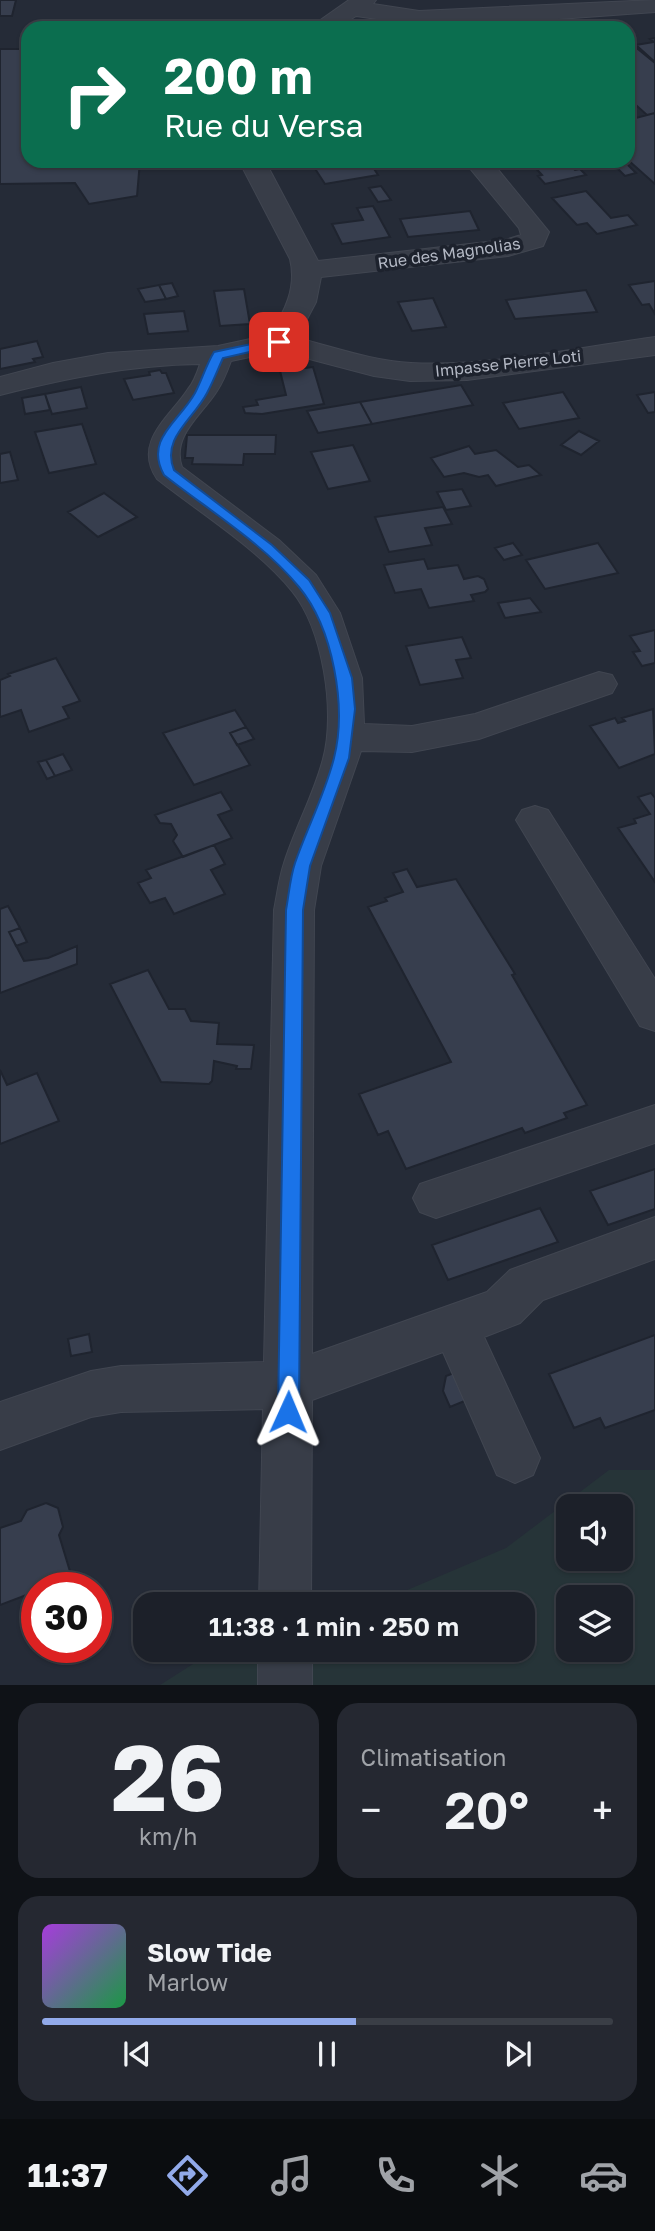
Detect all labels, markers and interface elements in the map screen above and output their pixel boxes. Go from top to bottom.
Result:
text: 200 m [164,46,313,105]
icon: right [49,49,140,140]
text: Rue du Versa [164,106,364,144]
street label: Rue des Magnolias [376,233,522,273]
pin [249,312,309,372]
icon: arrive [260,323,298,361]
street label: Impasse Pierre Loti [434,345,582,381]
position arrow [251,1375,325,1449]
map controls [556,1494,633,1662]
button: sound [556,1494,633,1571]
speed limit sign: 30 [21,1572,112,1663]
button: layers [556,1585,633,1662]
text: 11:38 · 1 min · 250 m [209,1611,459,1642]
text: 26 [112,1722,225,1831]
text: Climatisation [361,1743,506,1771]
text: 20° [444,1778,529,1840]
text: − [361,1787,381,1832]
text: + [592,1787,613,1832]
text: km/h [139,1822,198,1850]
text: Slow Tide [147,1937,272,1968]
text: Marlow [147,1968,228,1996]
icon: previous [118,2035,156,2073]
icon: pause [308,2035,346,2073]
icon: next [499,2035,537,2073]
icon: directions [163,2151,212,2200]
icon: music [267,2151,316,2200]
icon: phone [371,2151,420,2200]
icon: climate [475,2151,524,2200]
icon: car [579,2151,628,2200]
text: 11:37 [27,2156,108,2194]

